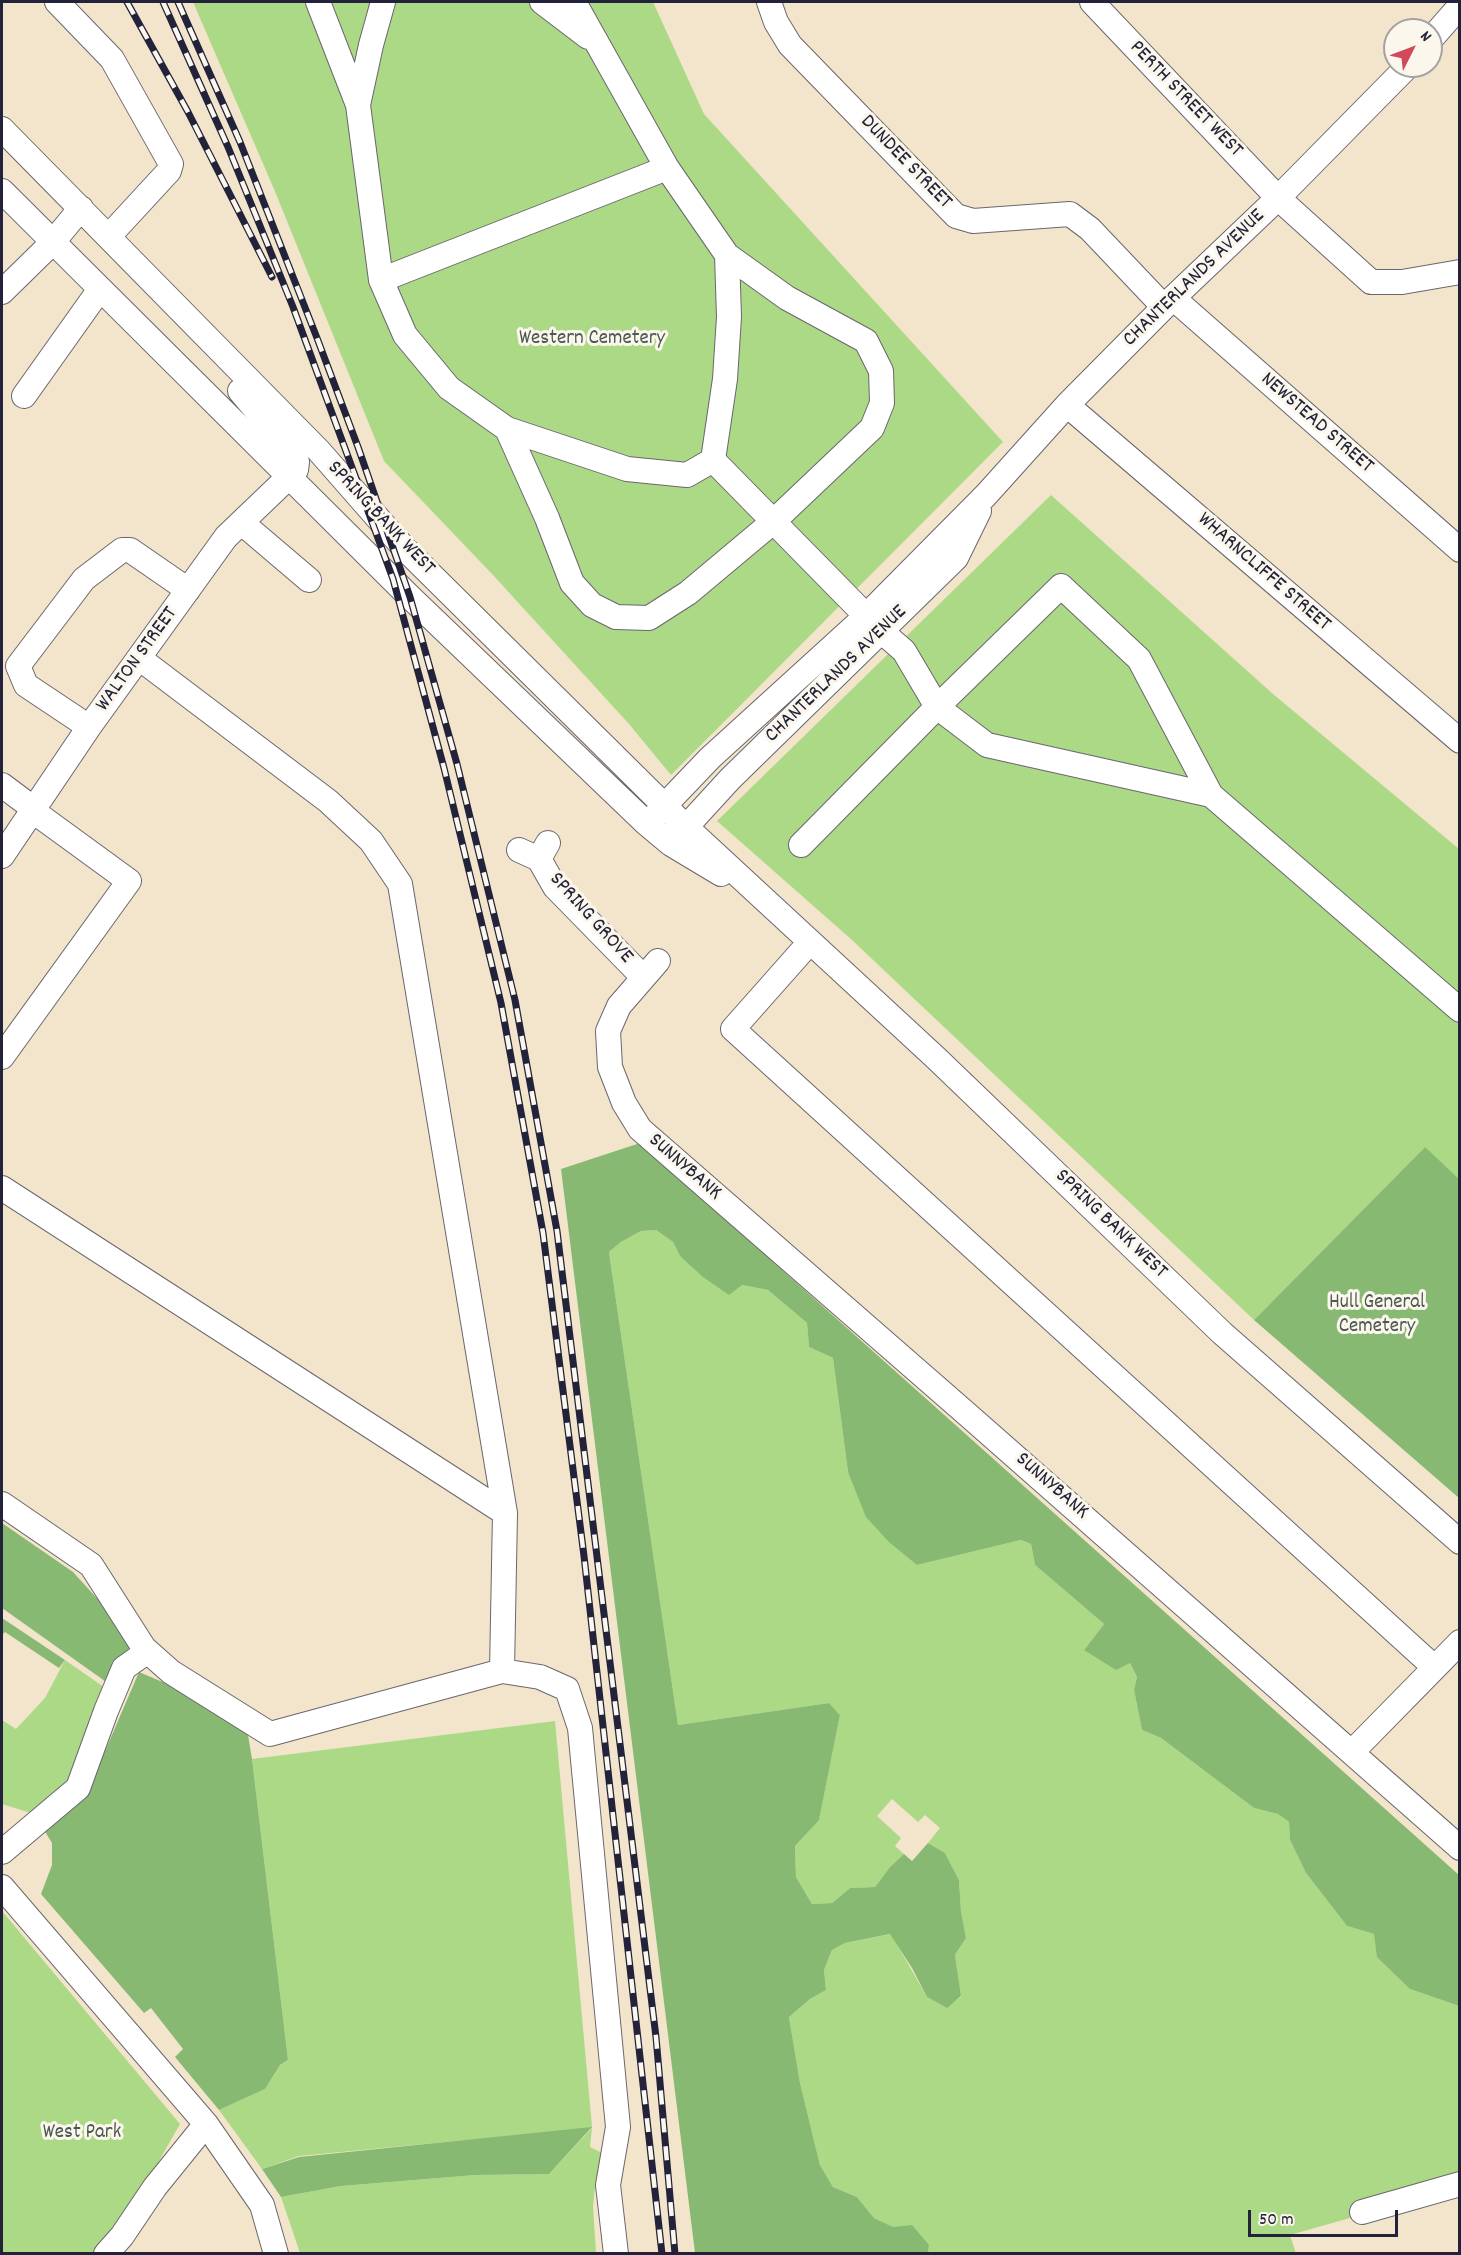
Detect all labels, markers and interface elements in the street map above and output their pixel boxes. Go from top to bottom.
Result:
north arrow [1383,18,1443,78]
text: N [1414,26,1436,48]
street label: PERTH STREET WEST [1123,36,1247,164]
street label: DUNDEE STREET [854,111,956,215]
street label: CHANTERLANDS AVENUE [1119,205,1271,353]
park label: Western Cemetery [519,327,665,353]
street label: NEWSTEAD STREET [1254,368,1378,480]
street label: SPRING BANK WEST [321,457,439,581]
street label: WHARNCLIFFE STREET [1191,508,1335,638]
street label: CHANTERLANDS AVENUE [761,601,913,749]
street label: WALTON STREET [92,603,184,717]
street label: SPRING GROVE [543,868,637,970]
street label: SUNNYBANK [642,1129,726,1207]
street label: SPRING BANK WEST [1048,1165,1172,1285]
park label: Hull General Cemetery [1329,1291,1425,1341]
street label: SUNNYBANK [1009,1448,1093,1526]
park label: West Park [43,2121,121,2147]
scale bar [1251,2198,1401,2236]
text: 50 m [1259,2208,1294,2233]

